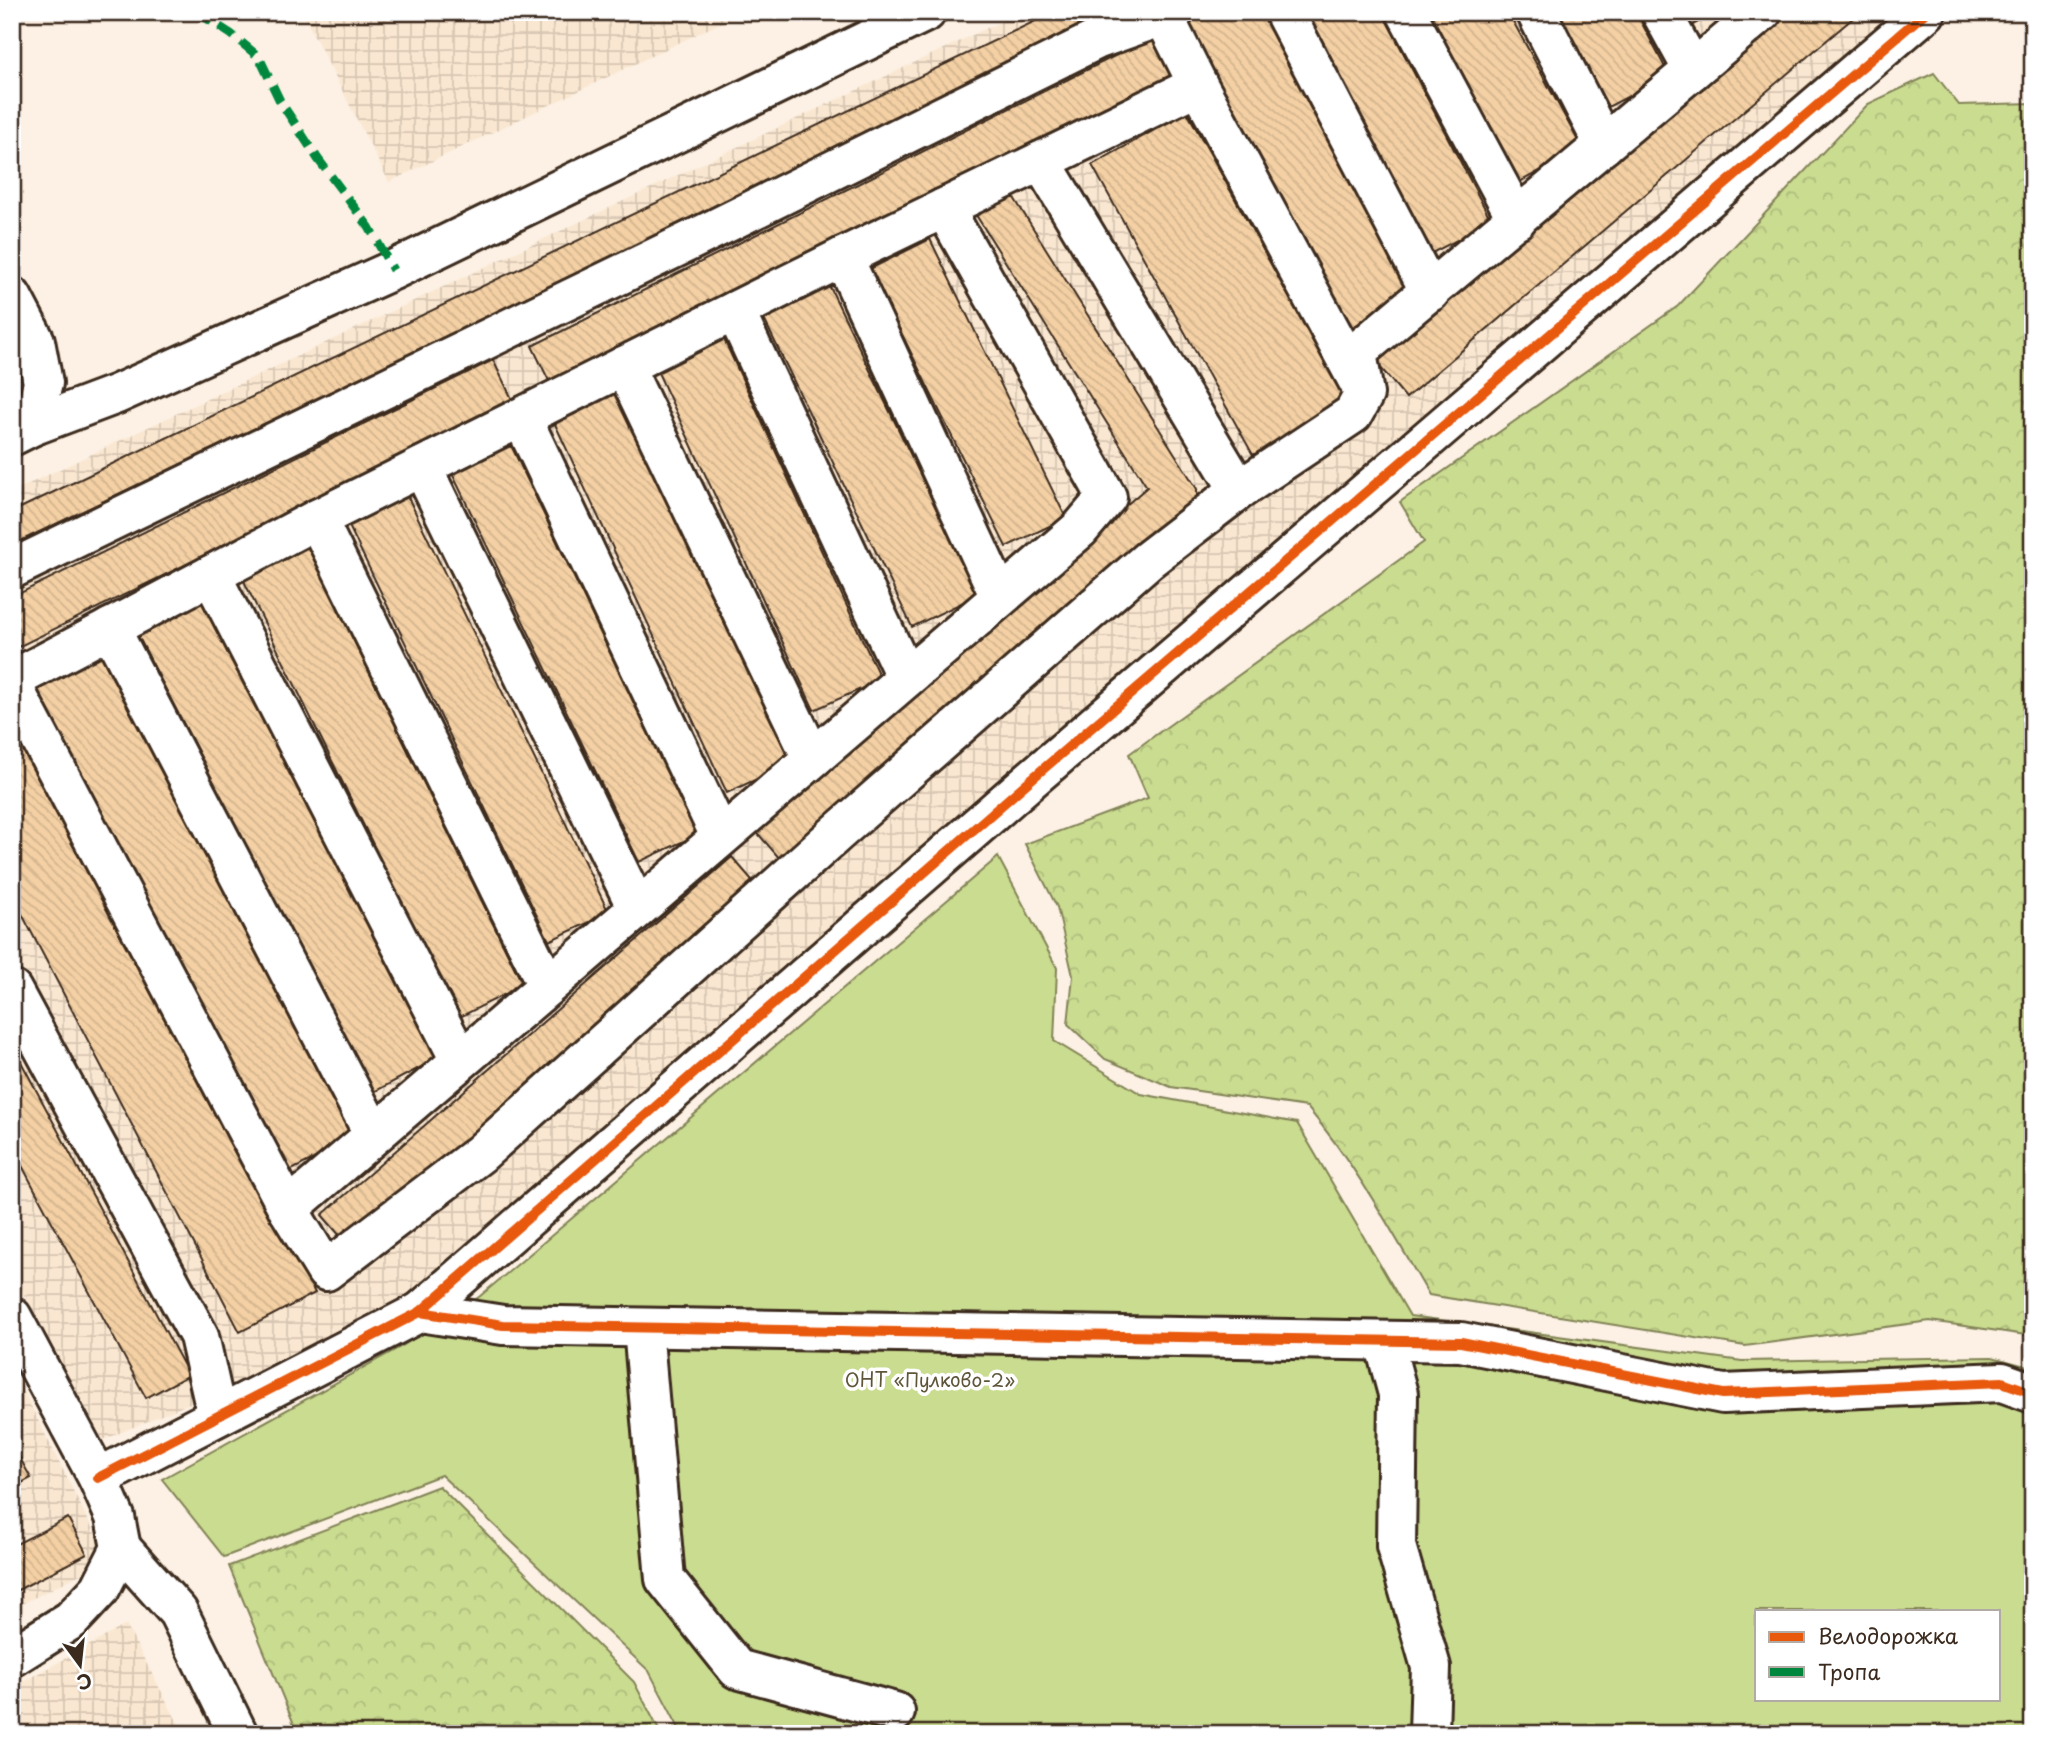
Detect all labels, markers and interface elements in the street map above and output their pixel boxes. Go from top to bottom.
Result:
park label: ОНТ «Пулково-2» [845,1365,1015,1393]
legend [1755,1610,2000,1700]
text: Велодорожка [1818,1619,1959,1651]
north arrow [46,1630,116,1700]
text: Тропа [1818,1655,1880,1687]
text: С [74,1667,95,1698]

